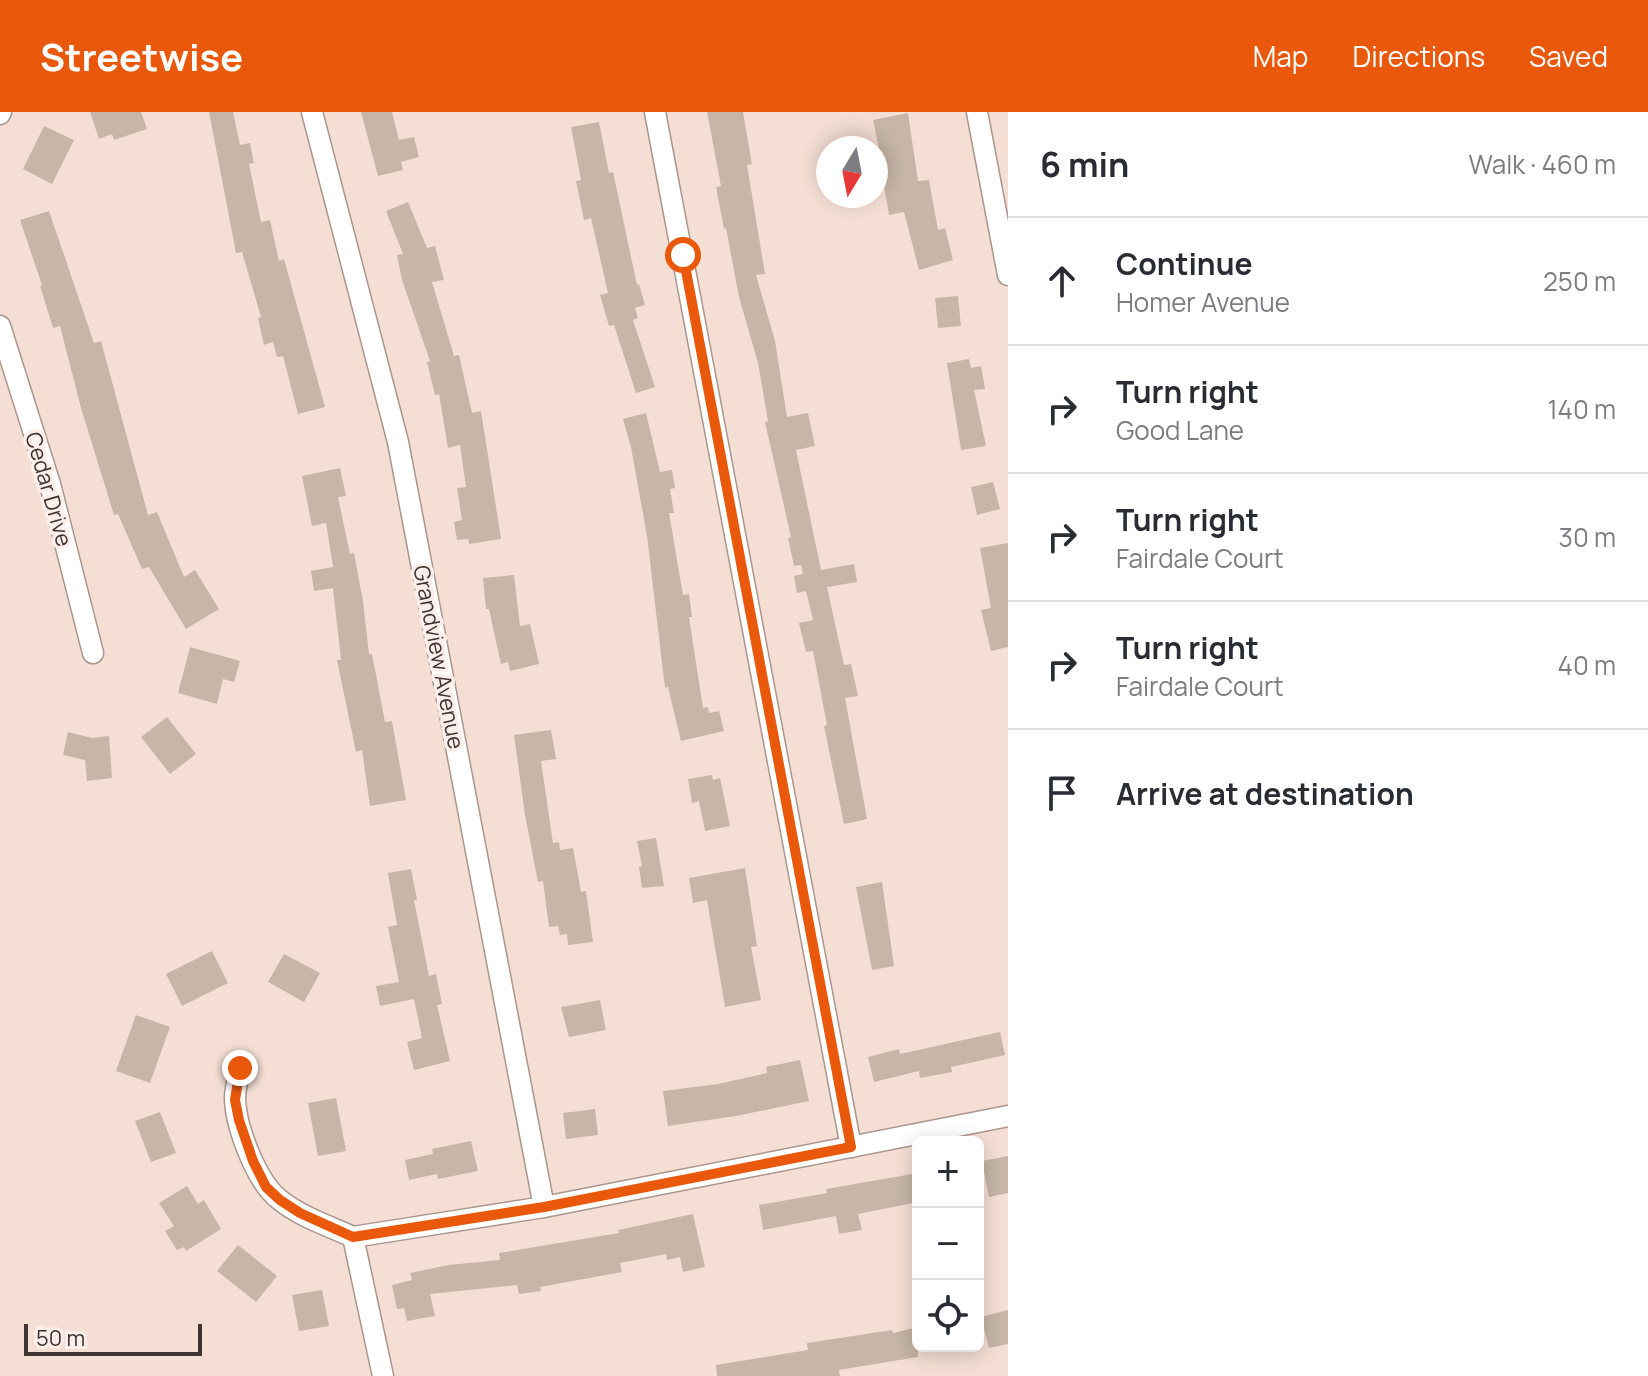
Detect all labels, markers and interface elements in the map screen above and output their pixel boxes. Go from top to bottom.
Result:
text: Streetwise [40,30,243,82]
text: Map [1253,37,1308,75]
text: Directions [1352,37,1485,75]
text: Saved [1529,37,1608,75]
north arrow [816,136,888,208]
text: 6 min [1040,141,1129,187]
text: Walk · 460 m [1469,146,1616,182]
route start [665,237,701,273]
text: Continue [1116,243,1252,284]
icon: ahead [1040,259,1084,303]
text: 250 m [1543,263,1616,299]
text: Homer Avenue [1116,284,1290,320]
text: Turn right [1116,371,1259,412]
icon: right [1040,387,1084,431]
text: 140 m [1547,391,1616,427]
text: Good Lane [1116,412,1244,448]
street label: Cedar Drive [18,428,80,550]
text: Turn right [1116,499,1259,540]
icon: right [1040,515,1084,559]
text: 30 m [1559,519,1616,555]
text: Fairdale Court [1116,540,1284,576]
street label: Grandview Avenue [406,563,472,752]
text: Turn right [1116,627,1259,668]
icon: right [1040,643,1084,687]
text: 40 m [1558,647,1616,683]
text: Fairdale Court [1116,668,1284,704]
icon: arrive [1040,771,1084,815]
text: Arrive at destination [1116,773,1414,814]
route end [222,1050,258,1086]
map controls [912,1136,984,1352]
button: + [912,1136,984,1208]
button: − [912,1208,984,1280]
button: locate [912,1280,984,1352]
scale bar [24,1320,202,1356]
text: 50 m [36,1323,85,1353]

